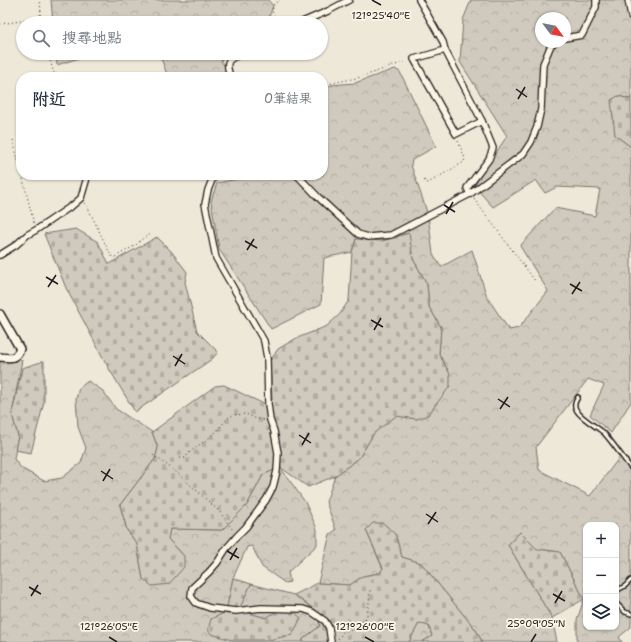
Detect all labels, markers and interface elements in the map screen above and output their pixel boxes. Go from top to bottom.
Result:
text: 121°25'40"E [352,9,410,22]
north arrow [535,12,571,48]
search box [16,16,328,60]
icon: search [30,27,52,49]
text: 搜尋地點 [62,28,122,48]
text: 附近 [32,88,66,110]
text: 0筆結果 [264,90,312,107]
map controls [583,522,619,630]
button: + [583,522,619,558]
button: − [583,558,619,594]
button: layers [583,594,619,630]
text: 25°09'05"N [507,617,565,630]
text: 121°26'05"E [80,620,138,633]
text: 121°26'00"E [336,620,394,633]

